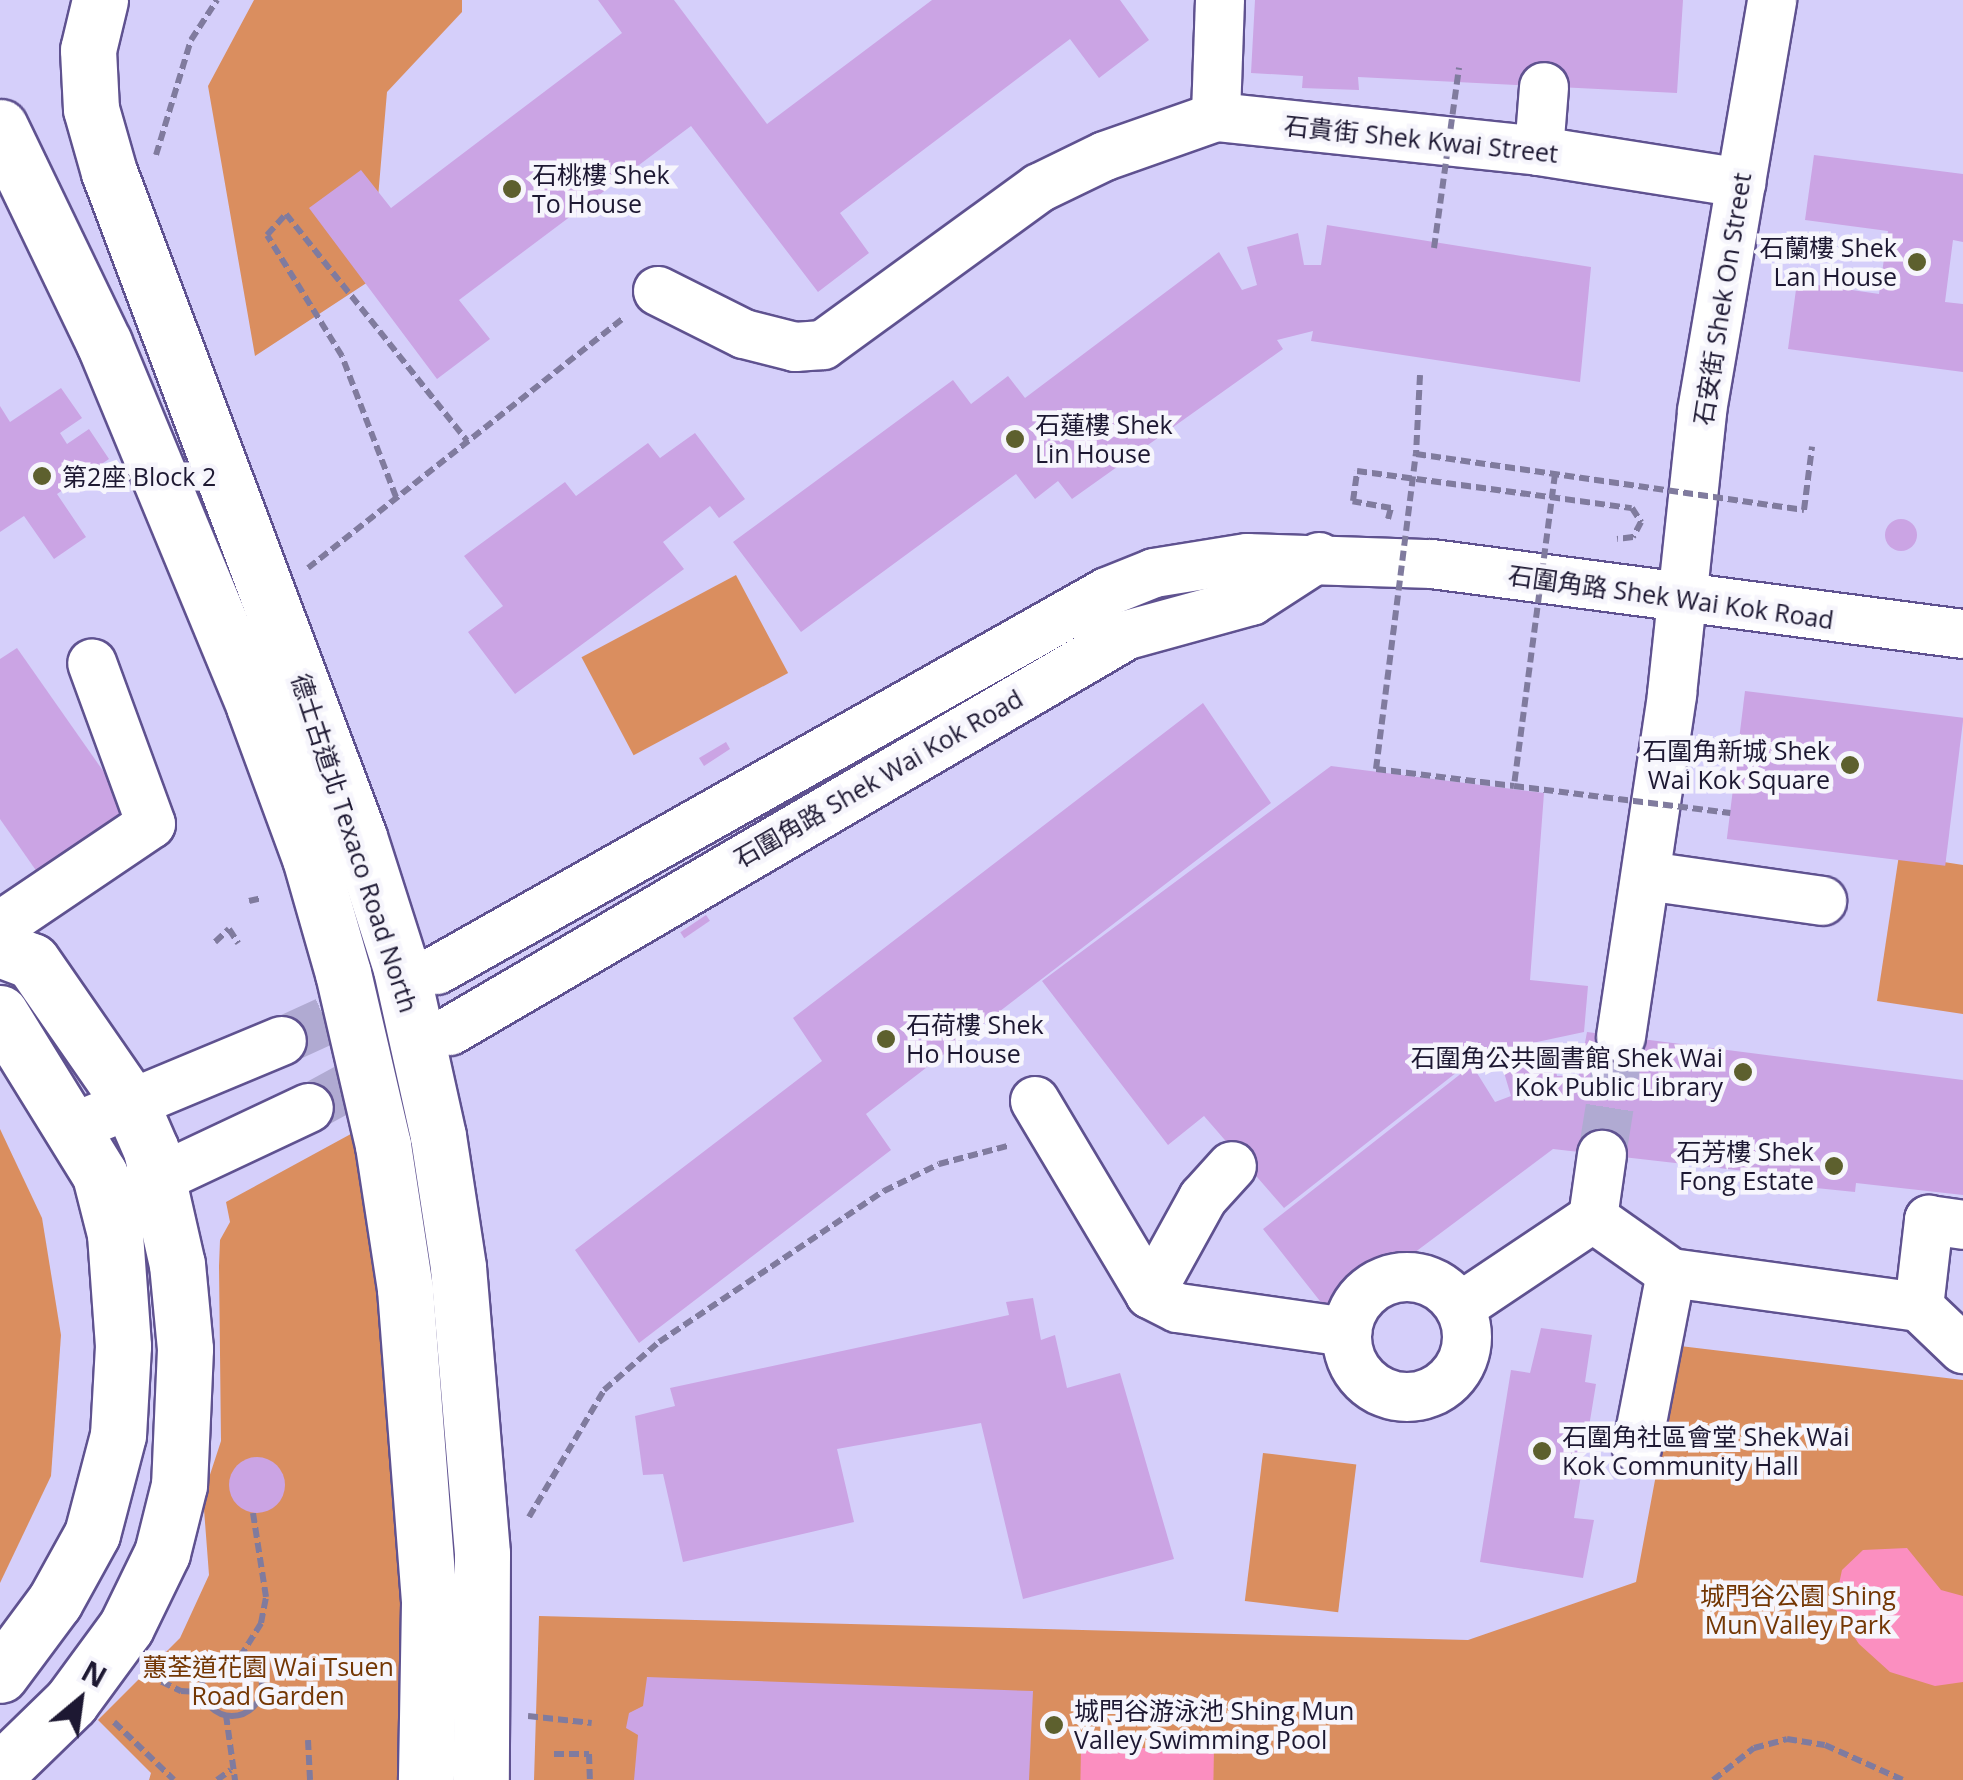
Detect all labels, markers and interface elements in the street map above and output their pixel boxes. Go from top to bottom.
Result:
street label: 石貴街 Shek Kwai Street [1282,110,1560,168]
place label: 石桃樓 Shek To House [532,160,670,219]
street label: 石安街 Shek On Street [1687,171,1757,427]
marker: 石桃樓 Shek To House [501,178,523,200]
place label: 石蘭樓 Shek Lan House [1759,233,1897,292]
marker: 石蘭樓 Shek Lan House [1906,251,1928,273]
place label: 石蓮樓 Shek Lin House [1035,410,1173,469]
marker: 石蓮樓 Shek Lin House [1004,428,1026,450]
place label: 第2座 Block 2 [62,461,216,491]
marker: 第2座 Block 2 [31,465,53,487]
street label: 石圍角路 Shek Wai Kok Road [1506,559,1836,635]
street label: 德士古道北 Texaco Road North [286,670,424,1016]
street label: 石圍角路 Shek Wai Kok Road [728,683,1028,873]
place label: 石圍角新城 Shek Wai Kok Square [1642,736,1830,795]
marker: 石圍角新城 Shek Wai Kok Square [1839,754,1861,776]
place label: 石荷樓 Shek Ho House [906,1010,1044,1069]
marker: 石荷樓 Shek Ho House [875,1028,897,1050]
place label: 石圍角公共圖書館 Shek Wai Kok Public Library [1411,1043,1723,1102]
marker: 石圍角公共圖書館 Shek Wai Kok Public Library [1732,1061,1754,1083]
place label: 石芳樓 Shek Fong Estate [1676,1137,1814,1196]
marker: 石芳樓 Shek Fong Estate [1823,1155,1845,1177]
place label: 石圍角社區會堂 Shek Wai Kok Community Hall [1562,1422,1849,1481]
marker: 石圍角社區會堂 Shek Wai Kok Community Hall [1531,1440,1553,1462]
park label: 城門谷公園 Shing Mun Valley Park [1700,1581,1896,1640]
north arrow [30,1650,130,1750]
text: N [75,1652,114,1696]
park label: 蕙荃道花園 Wai Tsuen Road Garden [142,1652,394,1711]
place label: 城門谷游泳池 Shing Mun Valley Swimming Pool [1074,1696,1354,1755]
marker: 城門谷游泳池 Shing Mun Valley Swimming Pool [1043,1714,1065,1736]

